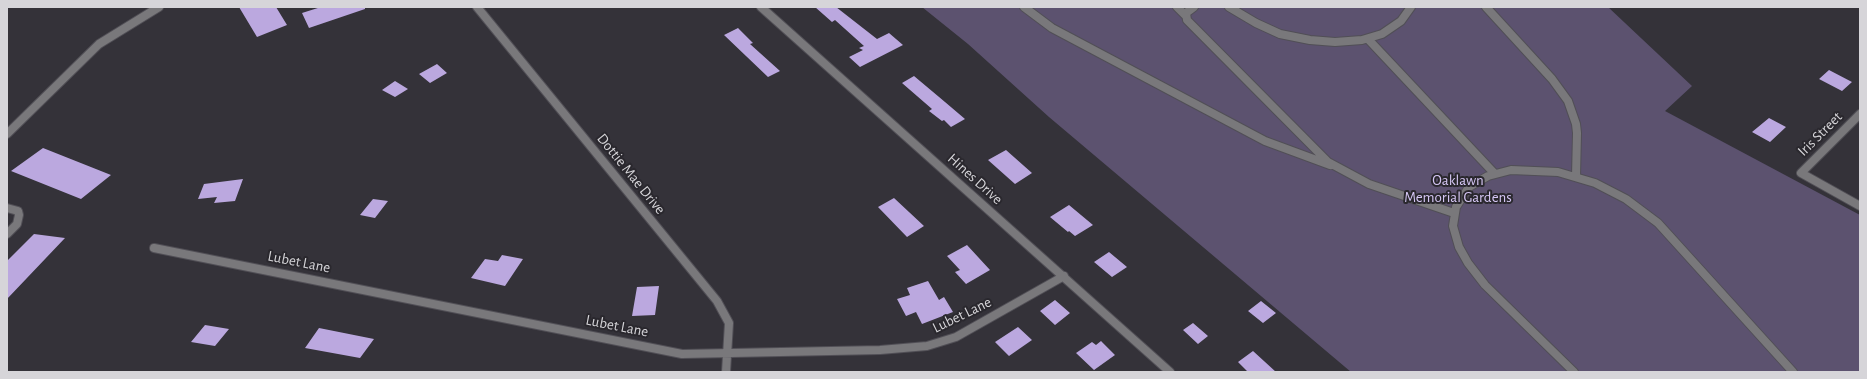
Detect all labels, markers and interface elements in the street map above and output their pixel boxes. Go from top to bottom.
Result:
street label: Iris Street [1794,108,1846,160]
street label: Dottie Mae Drive [593,130,669,218]
street label: Hines Drive [944,150,1006,208]
park label: Oaklawn Memorial Gardens [1404,171,1512,206]
street label: Lubet Lane [266,247,332,277]
street label: Lubet Lane [930,293,994,337]
street label: Lubet Lane [584,311,650,341]

